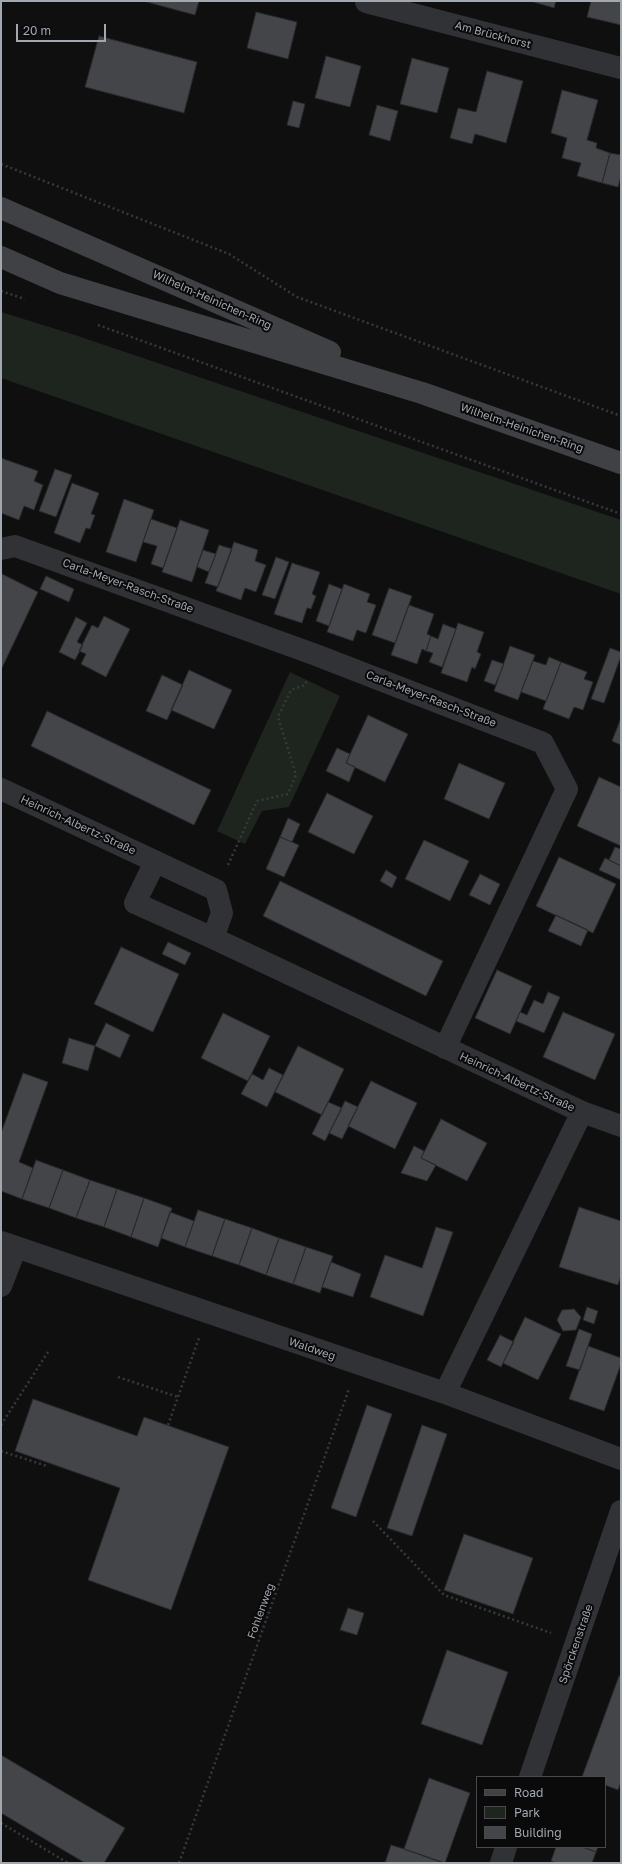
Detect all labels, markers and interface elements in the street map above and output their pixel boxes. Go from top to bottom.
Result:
scale bar [18,16,108,42]
street label: Am Brückhorst [453,18,533,52]
text: 20 m [23,23,51,38]
street label: Wilhelm-Heinichen-Ring [150,268,274,332]
street label: Wilhelm-Heinichen-Ring [459,401,585,455]
street label: Carla-Meyer-Rasch-Straße [61,556,195,616]
street label: Carla-Meyer-Rasch-Straße [364,668,498,730]
street label: Heinrich-Albertz-Straße [18,792,138,858]
street label: Heinrich-Albertz-Straße [457,1049,577,1115]
street label: Waldweg [287,1335,337,1363]
street label: Fohlenweg [245,1581,277,1641]
street label: Spörckenstraße [556,1603,596,1685]
legend [476,1776,606,1848]
text: Road [514,1785,543,1800]
text: Park [514,1805,540,1820]
text: Building [514,1825,562,1840]

